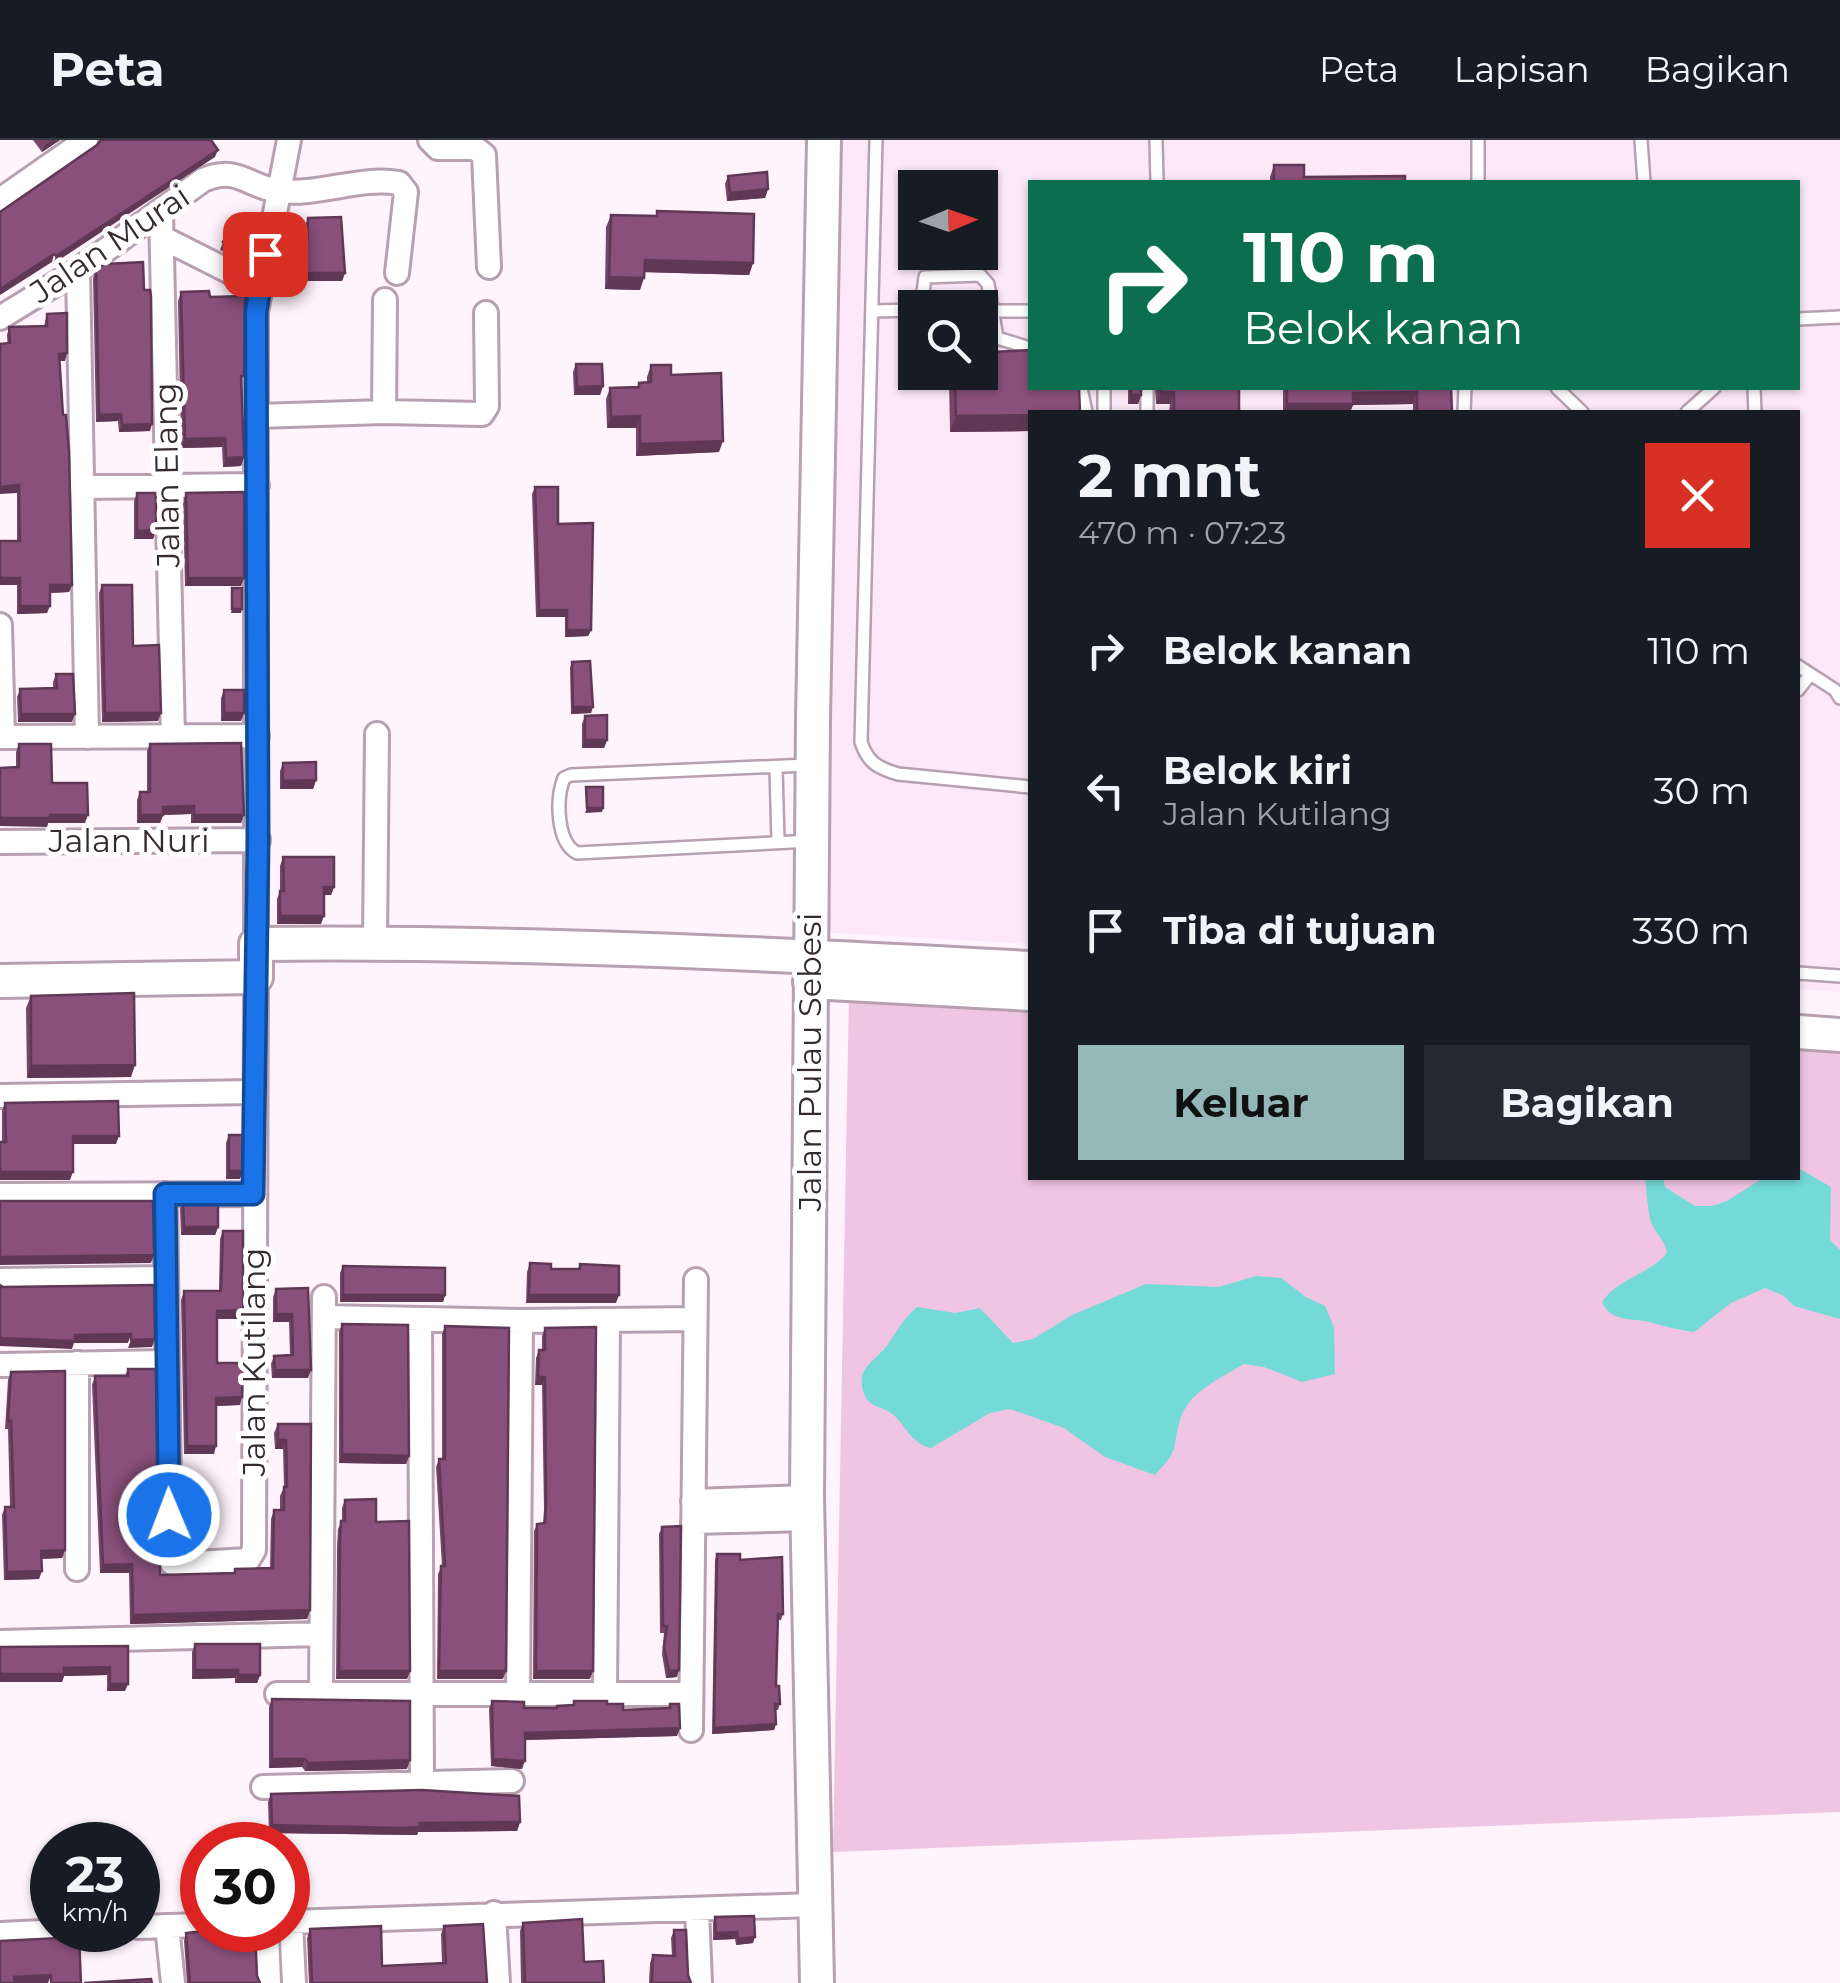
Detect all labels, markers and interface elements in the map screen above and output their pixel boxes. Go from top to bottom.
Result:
text: Peta [50,40,165,98]
text: Peta [1319,48,1399,91]
text: Lapisan [1454,48,1590,91]
text: Bagikan [1645,48,1790,91]
north arrow [898,170,998,270]
map controls [898,170,998,390]
street label: Jalan Murai [22,176,197,312]
pin [223,212,308,297]
text: 110 m [1243,214,1439,300]
icon: right [1078,220,1208,350]
icon: arrive [238,227,293,282]
button: search [898,290,998,390]
text: Belok kanan [1243,300,1524,355]
street label: Jalan Elang [145,382,188,569]
text: 2 mnt [1078,439,1261,512]
button: close [1645,443,1750,548]
text: 470 m · 07:23 [1078,513,1286,552]
icon: right [1078,623,1133,678]
text: Belok kanan [1163,627,1412,674]
text: 110 m [1647,627,1750,674]
text: Belok kiri [1163,747,1352,794]
icon: left [1078,763,1133,818]
text: 30 m [1653,767,1750,814]
text: Jalan Kutilang [1163,794,1392,833]
street label: Jalan Nuri [47,821,210,860]
icon: arrive [1078,903,1133,958]
text: Tiba di tujuan [1163,907,1437,954]
text: 330 m [1632,907,1750,954]
street label: Jalan Pulau Sebesi [790,913,829,1212]
button: Keluar [1078,1045,1404,1160]
button: Bagikan [1424,1045,1750,1160]
street label: Jalan Kutilang [234,1248,273,1477]
position arrow [117,1463,221,1567]
speed limit sign: 30 [180,1822,310,1952]
text: 23 [65,1844,125,1905]
text: km/h [62,1897,128,1927]

